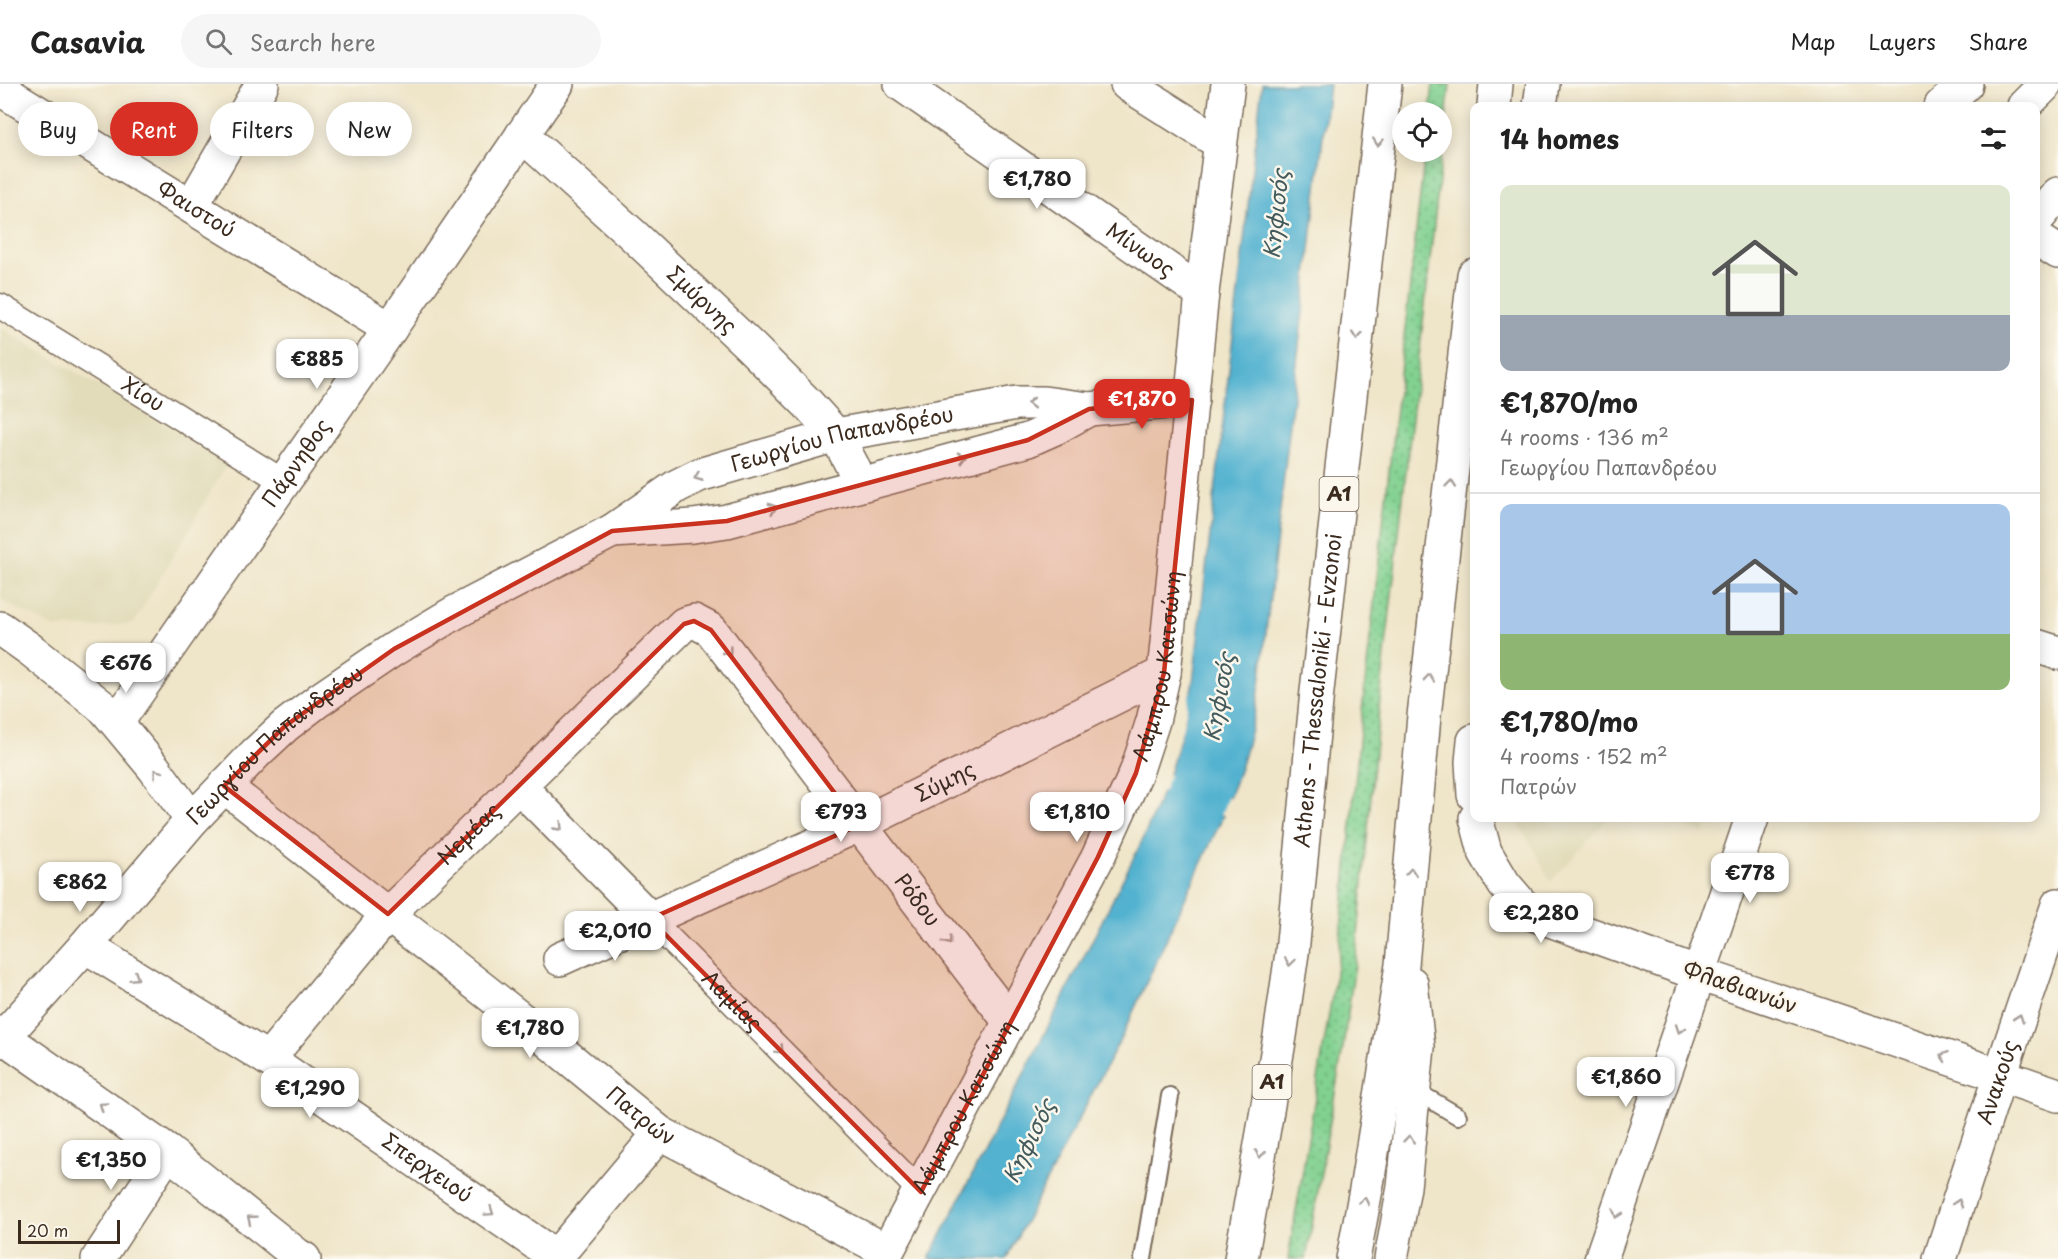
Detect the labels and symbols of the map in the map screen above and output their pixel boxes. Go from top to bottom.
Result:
one-way arrow [1373,138,1385,147]
pin: €1,780 [988,159,1086,210]
water label: Κηφισός [1253,166,1296,260]
street label: Φαιστού [152,171,242,244]
street label: Μίνωος [1100,213,1182,284]
street label: Σμύρνης [661,257,745,340]
one-way arrow [1351,331,1363,340]
pin: €885 [281,339,353,390]
street label: Χίου [116,367,172,418]
pin: €1,870 [1093,379,1191,430]
street label: Γεωργίου Παπανδρέου [726,397,956,479]
one-way arrow [1026,397,1035,409]
street label: Πάρνηθος [253,411,337,513]
one-way arrow [957,452,967,465]
one-way arrow [693,470,704,482]
road number: Α1 [1320,477,1358,511]
one-way arrow [1444,480,1456,489]
one-way arrow [768,503,778,516]
street label: Athens - Thessaloniki - Evzonoi [1284,532,1349,849]
street label: Λάμπρου Κατσώνη [1123,569,1188,765]
pin: €676 [90,643,162,694]
one-way arrow [721,646,732,657]
water label: Κηφισός [1194,648,1242,744]
street label: Γεωργίου Παπανδρέου [178,656,369,831]
one-way arrow [1422,674,1434,683]
street label: Σύμης [909,752,980,809]
one-way arrow [154,768,165,779]
pin: €793 [805,792,877,843]
pin: €1,810 [1028,792,1126,843]
street label: Νεμέας [429,794,507,872]
one-way arrow [552,820,563,830]
pin: €778 [1714,853,1786,904]
pin: €862 [44,862,116,913]
street label: Ρόδου [888,865,949,932]
one-way arrow [1404,868,1417,877]
pin: €2,280 [1492,893,1590,944]
pin: €2,010 [566,911,664,962]
one-way arrow [941,935,952,946]
street label: Φλαβιανών [1679,952,1802,1021]
one-way arrow [1285,957,1297,966]
street label: Λαμίας [695,962,771,1038]
one-way arrow [129,970,139,982]
pin: €1,780 [481,1008,579,1059]
one-way arrow [2012,1013,2024,1024]
street label: Λάμπρου Κατσώνη [903,1014,1022,1199]
one-way arrow [1674,1023,1687,1034]
street label: Ανακούς [1967,1035,2025,1128]
one-way arrow [772,1042,783,1053]
one-way arrow [1939,1051,1950,1063]
pin: €1,860 [1577,1057,1675,1108]
road number: Α1 [1252,1065,1292,1099]
pin: €1,290 [261,1068,359,1119]
street label: Πατρών [600,1077,682,1152]
water label: Κηφισός [993,1091,1063,1188]
one-way arrow [98,1102,109,1113]
street label: Σπερχειού [376,1124,480,1209]
one-way arrow [1402,1134,1415,1143]
pin: €1,350 [62,1140,160,1191]
one-way arrow [1254,1149,1267,1159]
one-way arrow [1357,1197,1370,1207]
one-way arrow [1951,1198,1964,1209]
one-way arrow [484,1205,495,1216]
one-way arrow [1611,1208,1624,1219]
one-way arrow [247,1215,258,1226]
scale bar [18,1217,120,1244]

